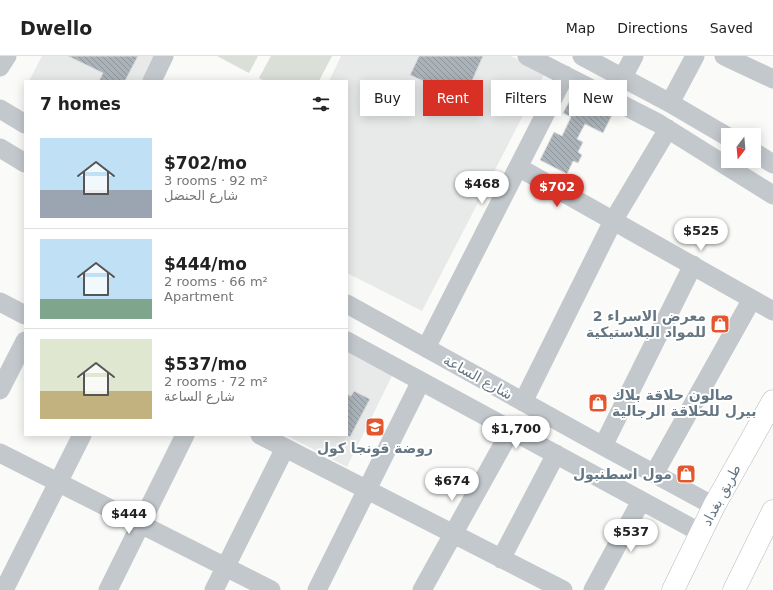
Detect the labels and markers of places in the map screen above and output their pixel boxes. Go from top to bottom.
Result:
pin: $468 [458,171,506,205]
pin: $702 [533,174,581,208]
pin: $525 [677,218,725,252]
place label: معرض الاسراء 2 للمواد البلاستيكية [586,308,706,341]
shop icon: معرض الاسراء 2 للمواد البلاستيكية [709,313,731,335]
place label: صالون حلاقة بلاك بيرل للحلاقة الرجالية [612,387,757,420]
shop icon: صالون حلاقة بلاك بيرل للحلاقة الرجالية [587,392,609,414]
school or university icon: روضة قونجا كول [364,416,386,438]
pin: $1,700 [483,416,549,450]
place label: روضة قونجا كول [317,440,433,457]
shop icon: مول اسطنبول [675,463,697,485]
place label: مول اسطنبول [573,466,672,483]
pin: $674 [428,468,476,502]
pin: $444 [105,501,153,535]
pin: $537 [607,519,655,553]

